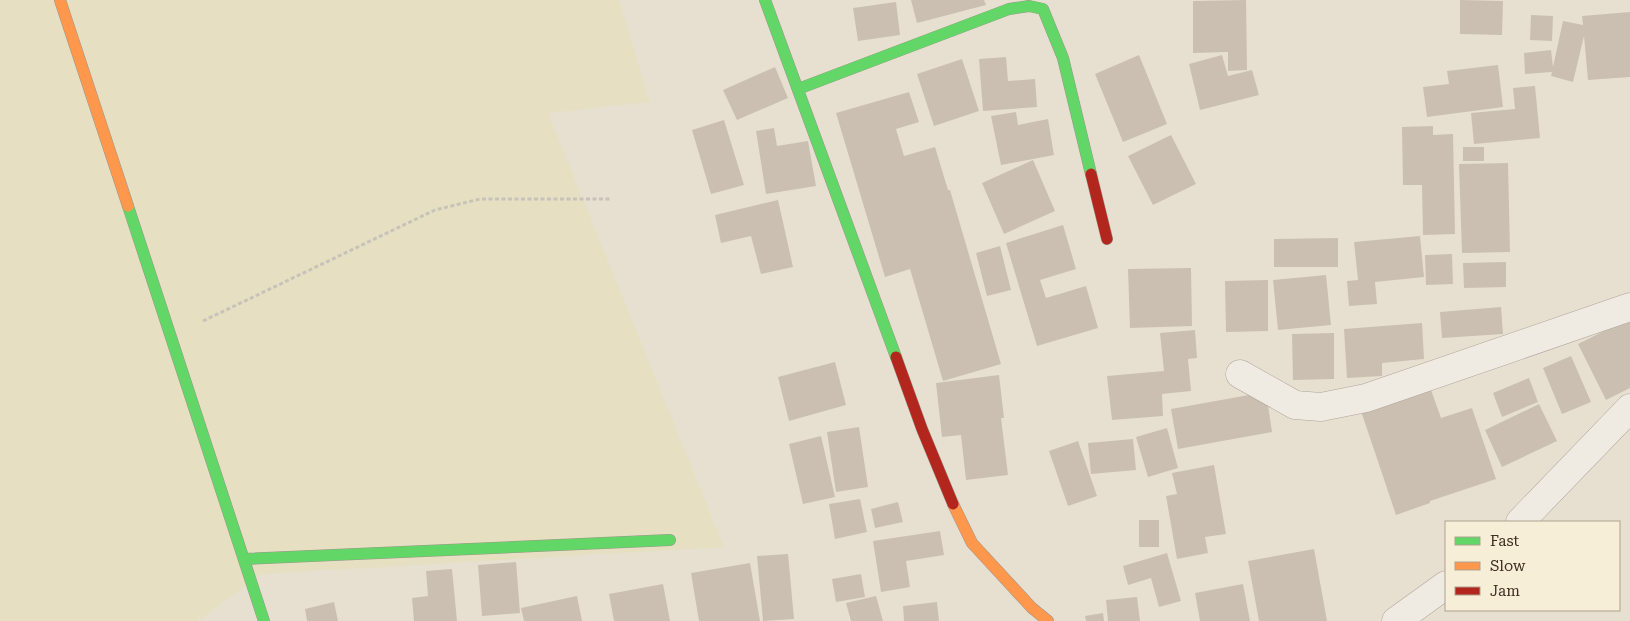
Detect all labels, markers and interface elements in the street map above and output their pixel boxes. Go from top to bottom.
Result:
legend [1445,521,1620,611]
text: Fast [1490,532,1520,550]
text: Slow [1490,557,1526,575]
text: Jam [1490,582,1520,600]

